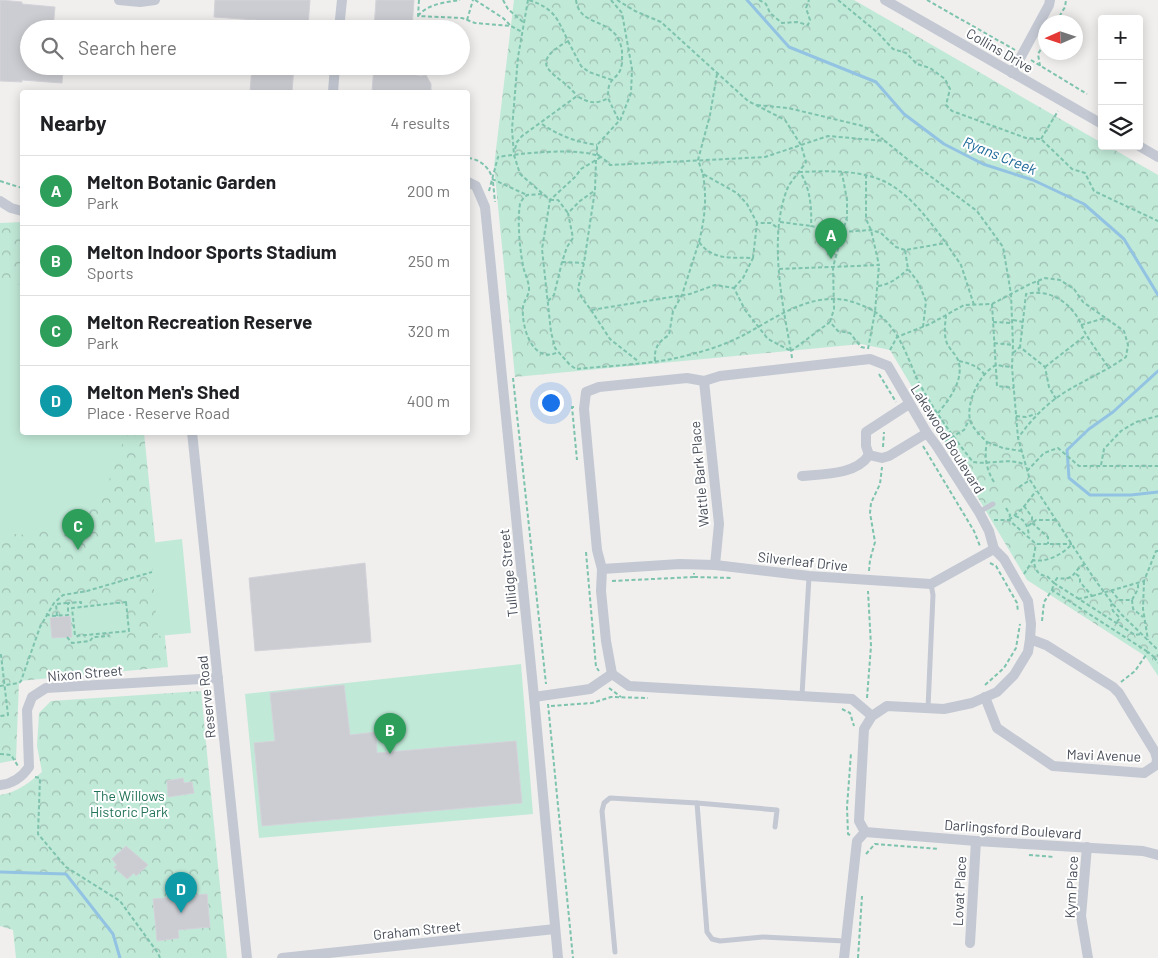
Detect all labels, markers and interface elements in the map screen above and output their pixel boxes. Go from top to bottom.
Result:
north arrow [1038,15,1083,60]
map controls [1098,15,1143,150]
button: + [1098,15,1143,60]
search box [20,20,470,75]
street label: Collins Drive [964,24,1036,76]
icon: search [38,34,66,62]
text: Search here [78,36,177,59]
button: − [1098,60,1143,105]
button: layers [1098,105,1143,150]
text: Nearby [40,110,106,135]
text: 4 results [390,113,450,132]
water label: Ryans Creek [961,132,1040,178]
text: Melton Botanic Garden [87,170,276,193]
text: A [51,181,61,200]
text: 200 m [407,181,450,200]
text: Park [87,193,118,212]
pin: A [815,218,847,259]
text: Melton Indoor Sports Stadium [87,240,337,263]
text: B [51,251,61,270]
text: 250 m [408,251,450,270]
text: Sports [87,263,133,282]
text: Melton Recreation Reserve [87,310,312,333]
text: C [51,321,61,340]
text: 320 m [408,321,450,340]
text: Park [87,333,118,352]
text: Melton Men's Shed [87,380,240,403]
street label: Lakewood Boulevard [908,381,988,497]
your location [538,390,564,416]
text: D [51,391,61,410]
text: 400 m [407,391,450,410]
text: Place · Reserve Road [87,403,230,422]
street label: Wattle Bark Place [686,420,712,528]
pin: C [62,509,94,550]
street label: Tullidge Street [495,528,521,618]
street label: Silverleaf Drive [757,548,849,574]
street label: Reserve Road [193,655,219,739]
street label: Nixon Street [47,661,123,685]
pin: B [374,713,406,754]
street label: Mavi Avenue [1066,745,1142,765]
park label: The Willows Historic Park [90,787,168,820]
street label: Darlingsford Boulevard [944,816,1082,842]
street label: Kym Place [1061,855,1081,919]
street label: Lovat Place [949,856,969,926]
pin: D [165,872,197,913]
street label: Graham Street [372,917,462,943]

